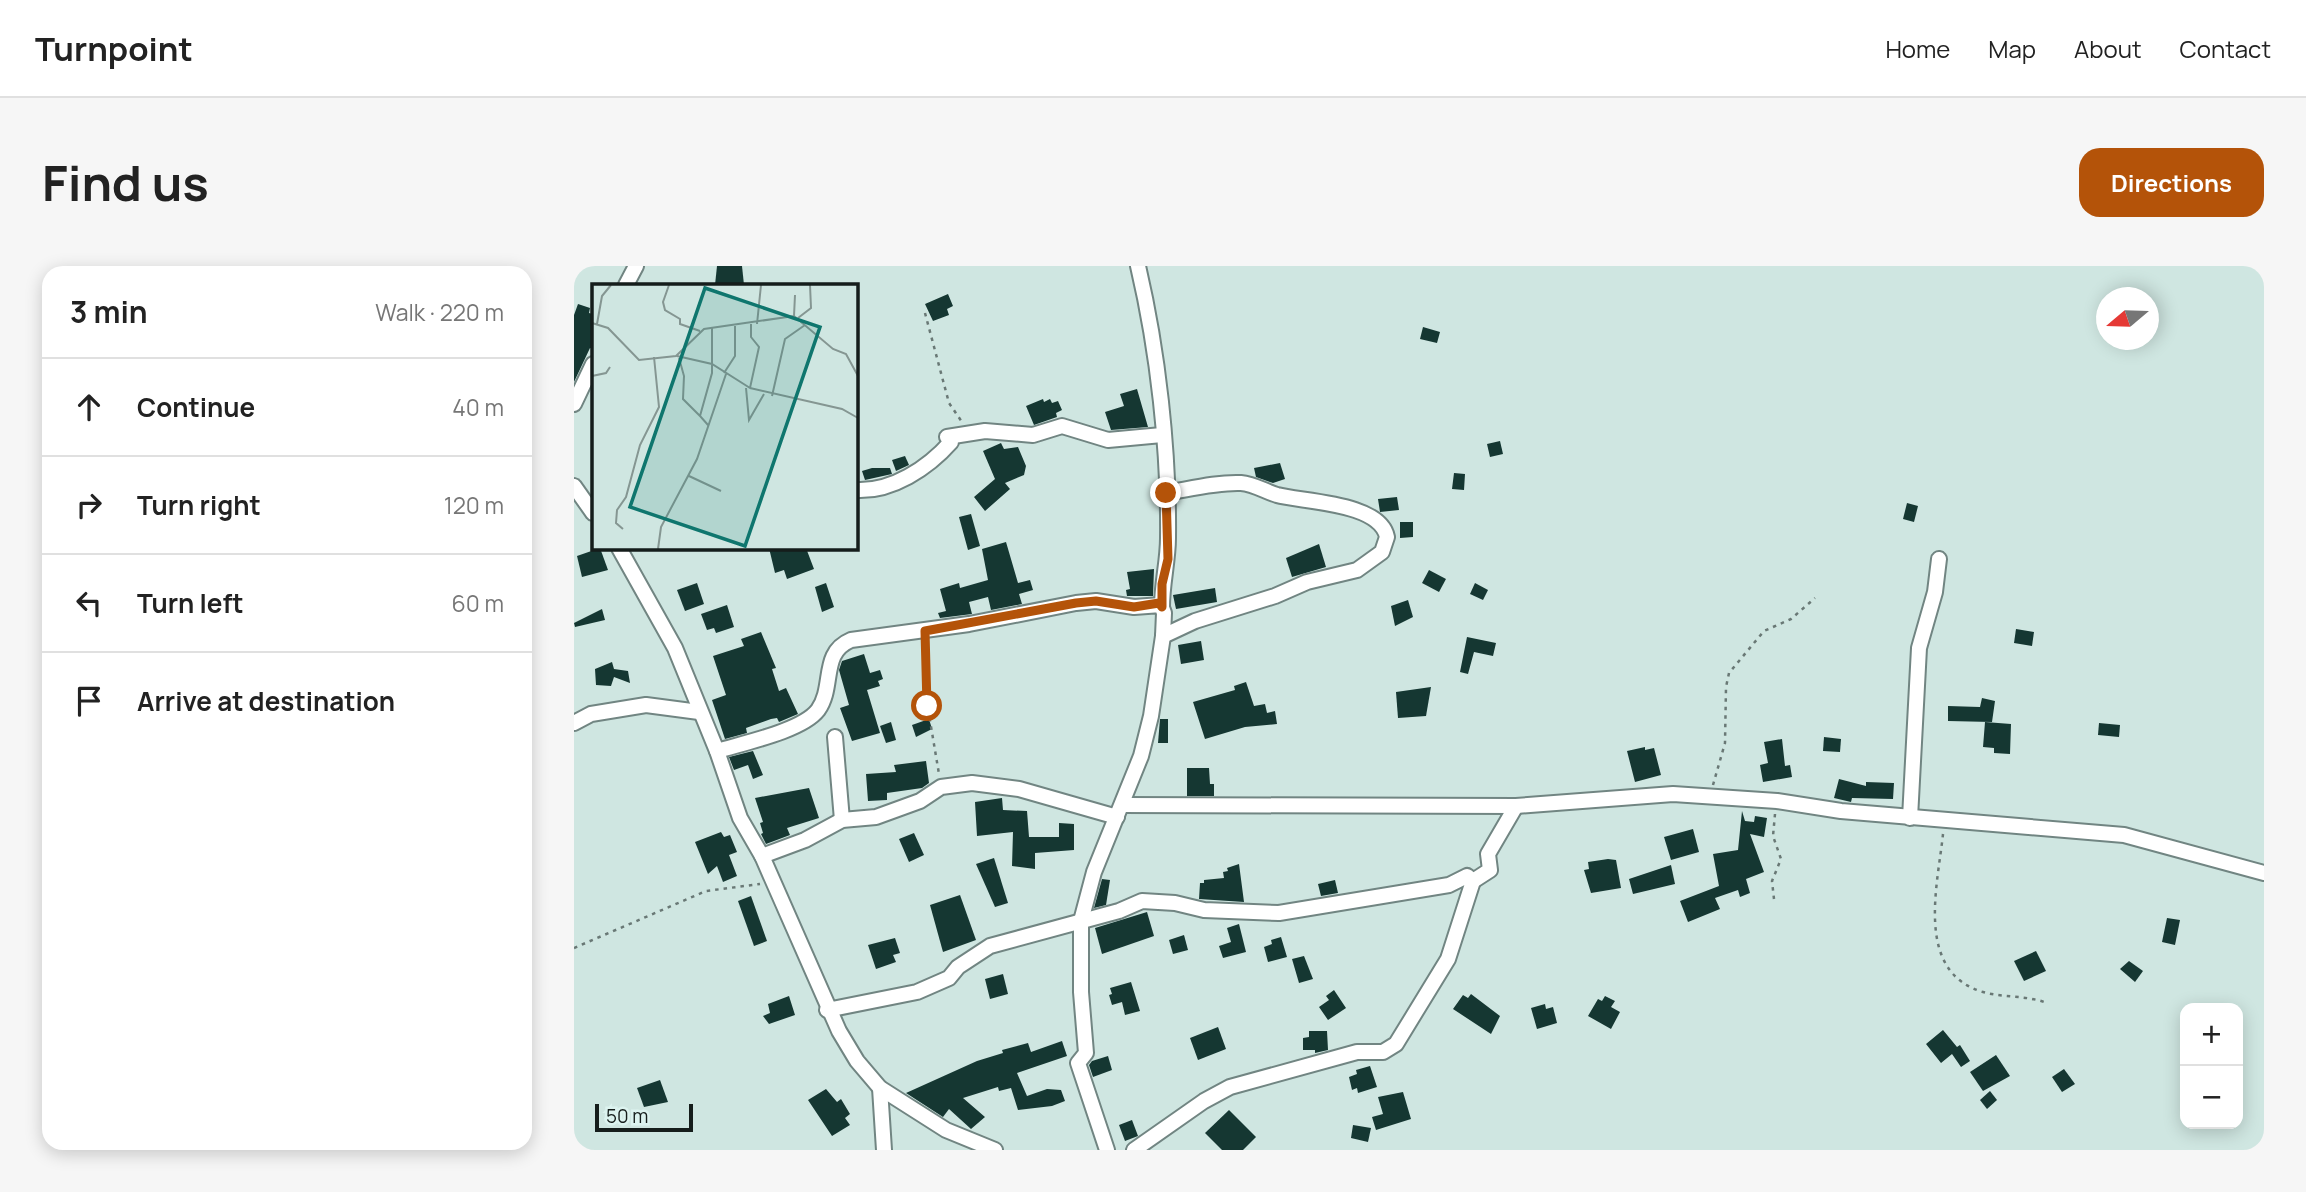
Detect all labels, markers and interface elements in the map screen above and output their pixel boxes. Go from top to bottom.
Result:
text: Turnpoint [35,26,193,71]
text: Home [1885,32,1950,65]
text: Map [1988,32,2036,65]
text: About [2074,32,2142,65]
text: Contact [2180,32,2271,65]
button: Directions [2079,148,2264,217]
text: Find us [42,149,209,216]
inset map [592,284,858,550]
north arrow [2096,287,2159,350]
text: 3 min [70,291,148,332]
text: Walk · 220 m [375,296,504,328]
icon: ahead [70,388,108,426]
text: Continue [137,389,255,425]
text: 40 m [452,391,504,423]
route end [1150,477,1181,508]
icon: right [70,486,108,524]
text: Turn right [137,487,261,523]
text: 120 m [444,489,504,521]
icon: left [70,584,108,622]
text: Turn left [137,585,244,621]
text: 60 m [452,587,504,619]
icon: arrive [70,682,108,720]
text: Arrive at destination [137,683,395,719]
route start [911,690,942,721]
map controls [2180,1003,2243,1129]
button: + [2180,1003,2243,1066]
button: − [2180,1066,2243,1129]
scale bar [595,1101,693,1133]
text: 50 m [606,1103,648,1129]

